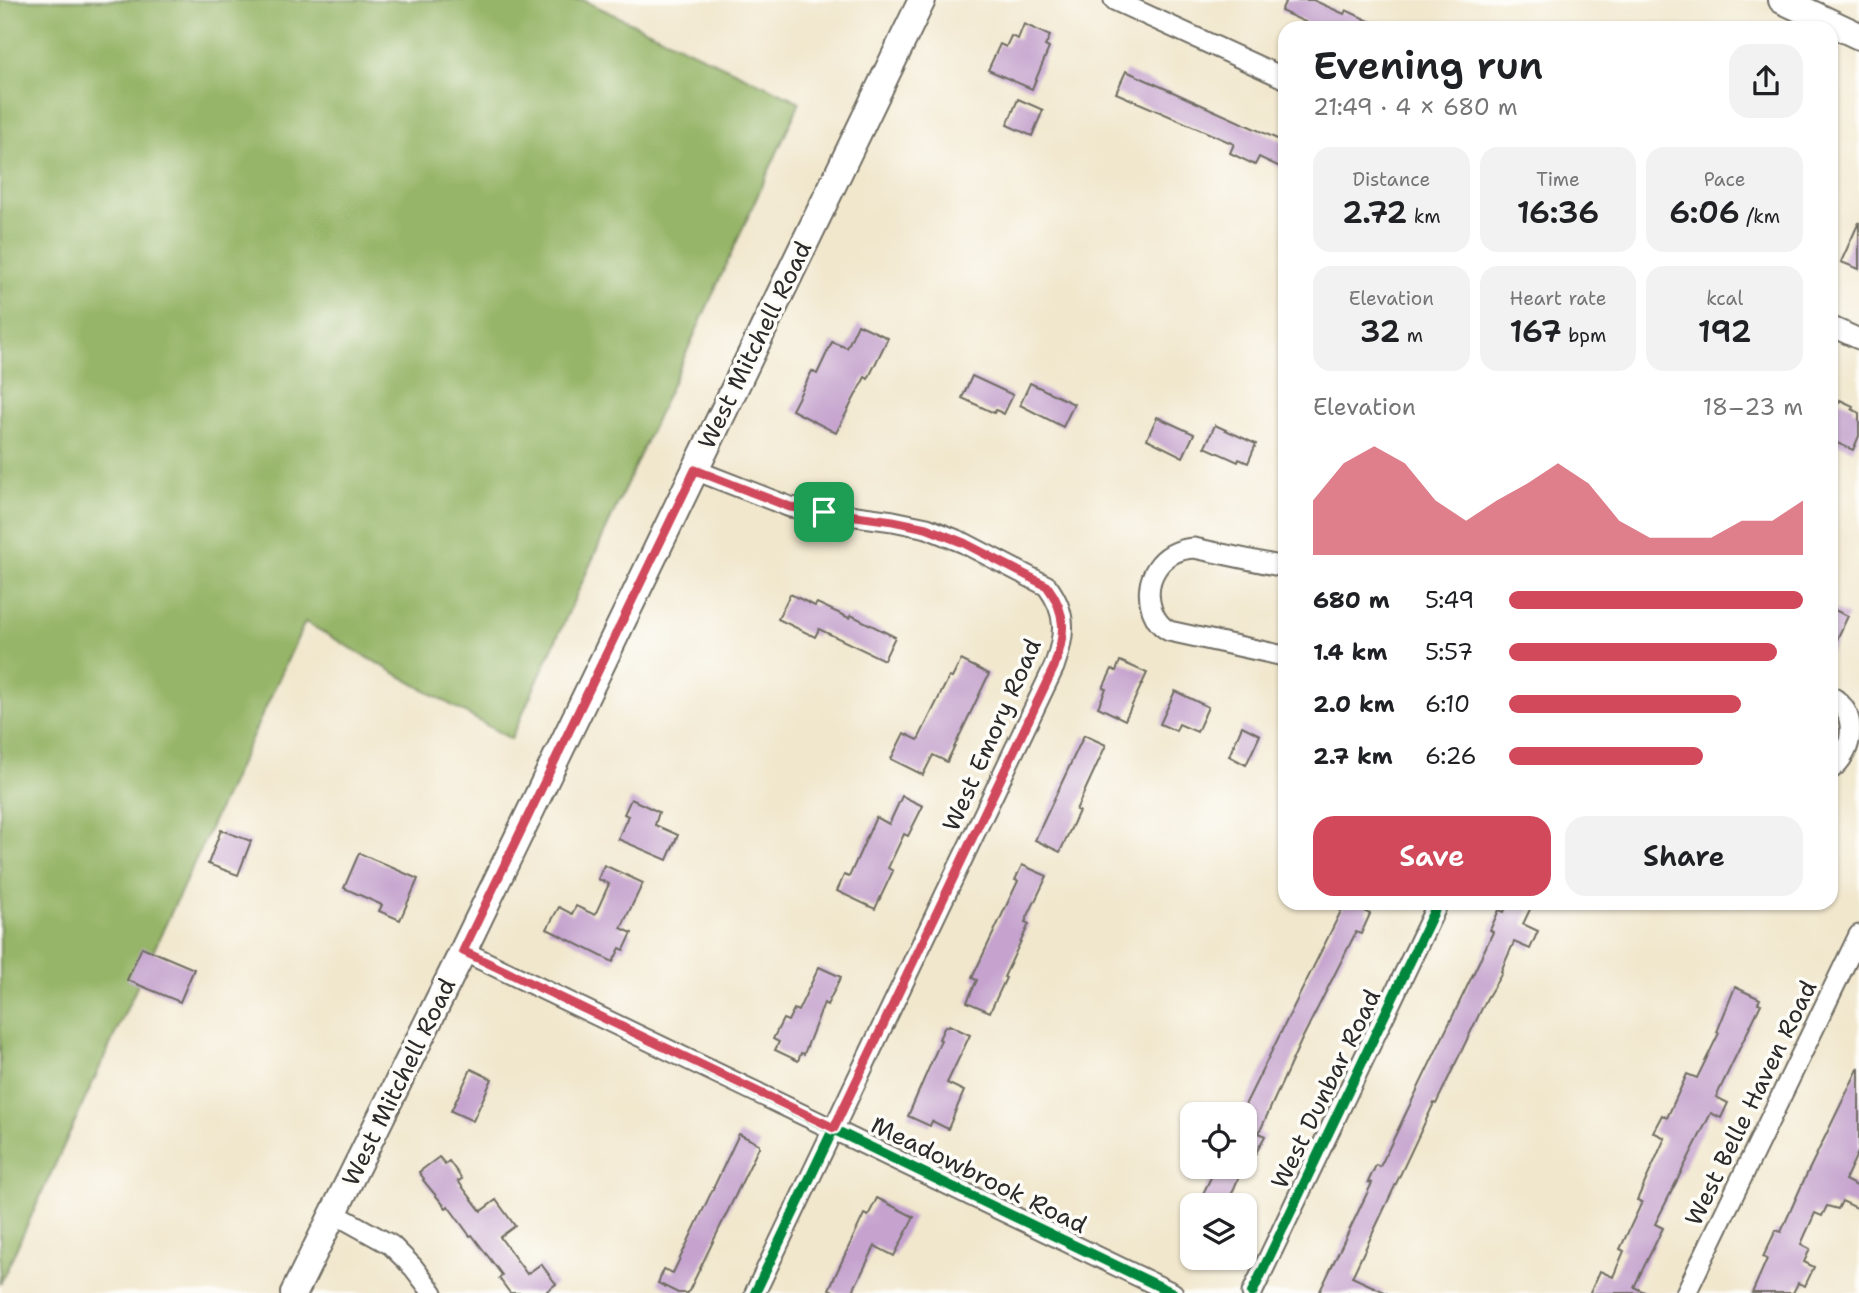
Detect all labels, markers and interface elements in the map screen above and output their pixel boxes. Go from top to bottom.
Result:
text: Evening run [1313,40,1543,91]
button: share [1729,44,1803,118]
text: 21:49 · 4 × 680 m [1313,92,1518,122]
text: Distance [1352,167,1430,192]
text: Time [1536,167,1580,192]
text: Pace [1704,167,1746,192]
text: 2.72 [1342,192,1407,233]
text: 16:36 [1517,192,1599,233]
text: 6:06 [1669,192,1740,233]
text: km [1407,204,1441,229]
text: /km [1740,204,1780,229]
street label: West Mitchell Road [691,236,819,454]
text: Elevation [1349,286,1434,311]
text: Heart rate [1510,286,1606,311]
text: kcal [1706,286,1743,311]
text: 32 [1360,311,1400,352]
text: 167 [1510,311,1562,352]
text: 192 [1698,311,1752,352]
text: m [1400,323,1423,348]
text: bpm [1562,323,1606,348]
text: Elevation [1313,392,1416,422]
text: 18–23 m [1703,392,1803,422]
pin [794,482,854,542]
icon: arrive [805,493,843,531]
text: 680 m [1313,585,1390,615]
text: 5:49 [1425,585,1474,615]
street label: West Emory Road [935,634,1049,836]
text: 1.4 km [1313,637,1387,667]
text: 5:57 [1425,637,1473,667]
text: 2.0 km [1313,689,1395,719]
text: 6:10 [1425,689,1470,719]
text: 2.7 km [1313,741,1393,771]
text: 6:26 [1425,741,1477,771]
button: Save [1313,816,1551,896]
button: Share [1565,816,1803,896]
street label: West Mitchell Road [335,973,463,1191]
street label: West Belle Haven Road [1678,975,1824,1231]
street label: West Dunbar Road [1264,984,1388,1194]
map controls [1180,1102,1257,1270]
button: locate [1180,1102,1257,1179]
street label: Meadowbrook Road [866,1109,1092,1241]
button: layers [1180,1193,1257,1270]

